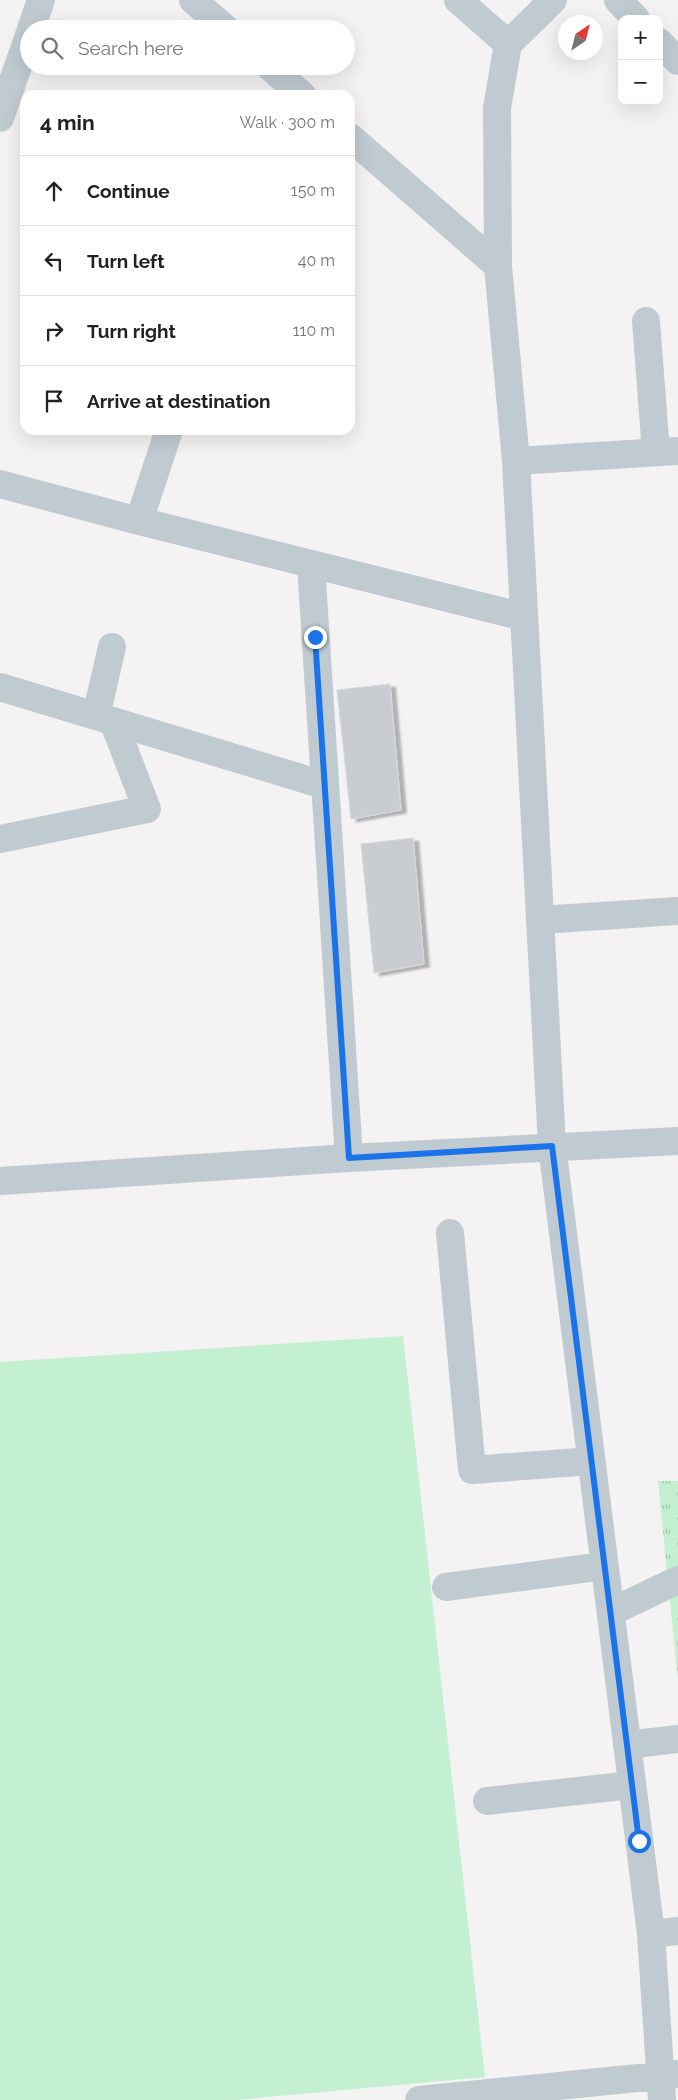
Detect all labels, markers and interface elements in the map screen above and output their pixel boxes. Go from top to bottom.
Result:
north arrow [558,15,603,60]
map controls [618,15,663,105]
button: + [618,15,663,60]
search box [20,20,355,75]
icon: search [38,34,66,62]
text: Search here [78,37,184,59]
button: − [618,60,663,105]
text: 4 min [40,110,95,135]
text: Walk · 300 m [239,113,335,132]
icon: ahead [40,177,68,205]
text: Continue [87,180,170,202]
text: 150 m [291,181,335,200]
icon: left [40,247,68,275]
text: Turn left [87,250,164,272]
text: 40 m [298,251,335,270]
icon: right [40,317,68,345]
text: Turn right [87,320,176,342]
text: 110 m [293,321,335,340]
icon: arrive [40,387,68,415]
text: Arrive at destination [87,390,271,412]
route end [304,626,327,649]
route start [628,1830,651,1853]

